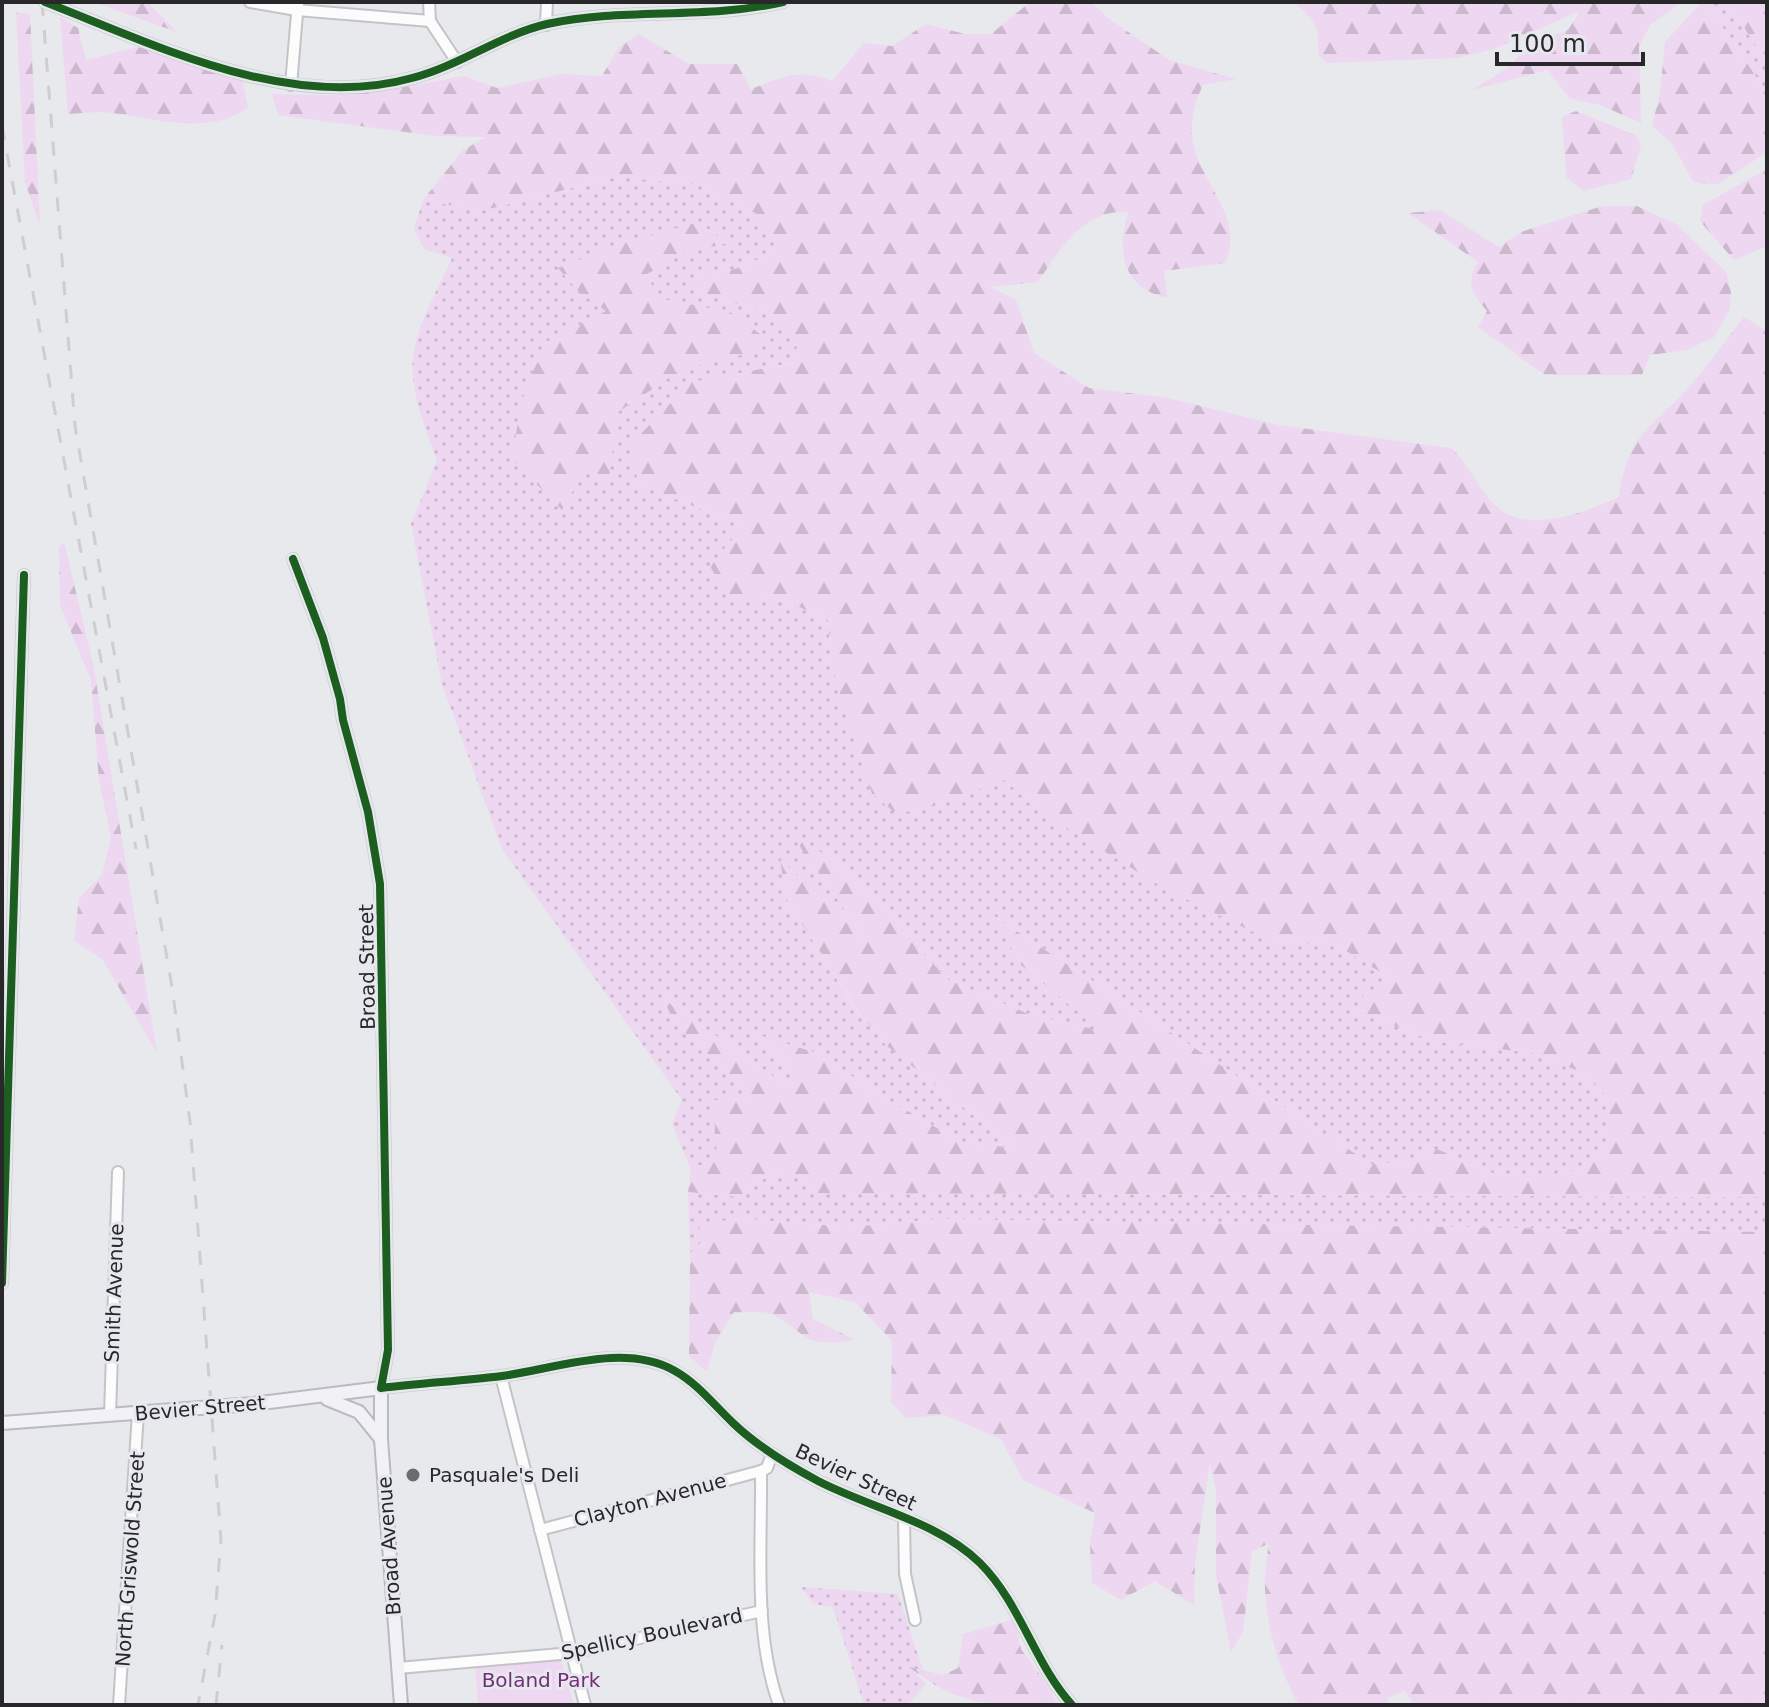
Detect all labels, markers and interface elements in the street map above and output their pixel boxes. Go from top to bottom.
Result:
scale bar [1497,16,1643,66]
text: 100 m [1509,30,1586,58]
street label: Broad Street [354,904,380,1030]
street label: Smith Avenue [100,1223,128,1363]
street label: Bevier Street [134,1390,266,1426]
street label: Bevier Street [792,1438,921,1516]
street label: North Griswold Street [110,1450,150,1668]
place label: Pasquale's Deli [429,1463,579,1487]
marker: Pasquale's Deli [404,1466,422,1484]
street label: Clayton Avenue [571,1468,729,1532]
street label: Broad Avenue [372,1476,406,1616]
street label: Spellicy Boulevard [559,1603,745,1665]
park label: Boland Park [482,1668,601,1692]

